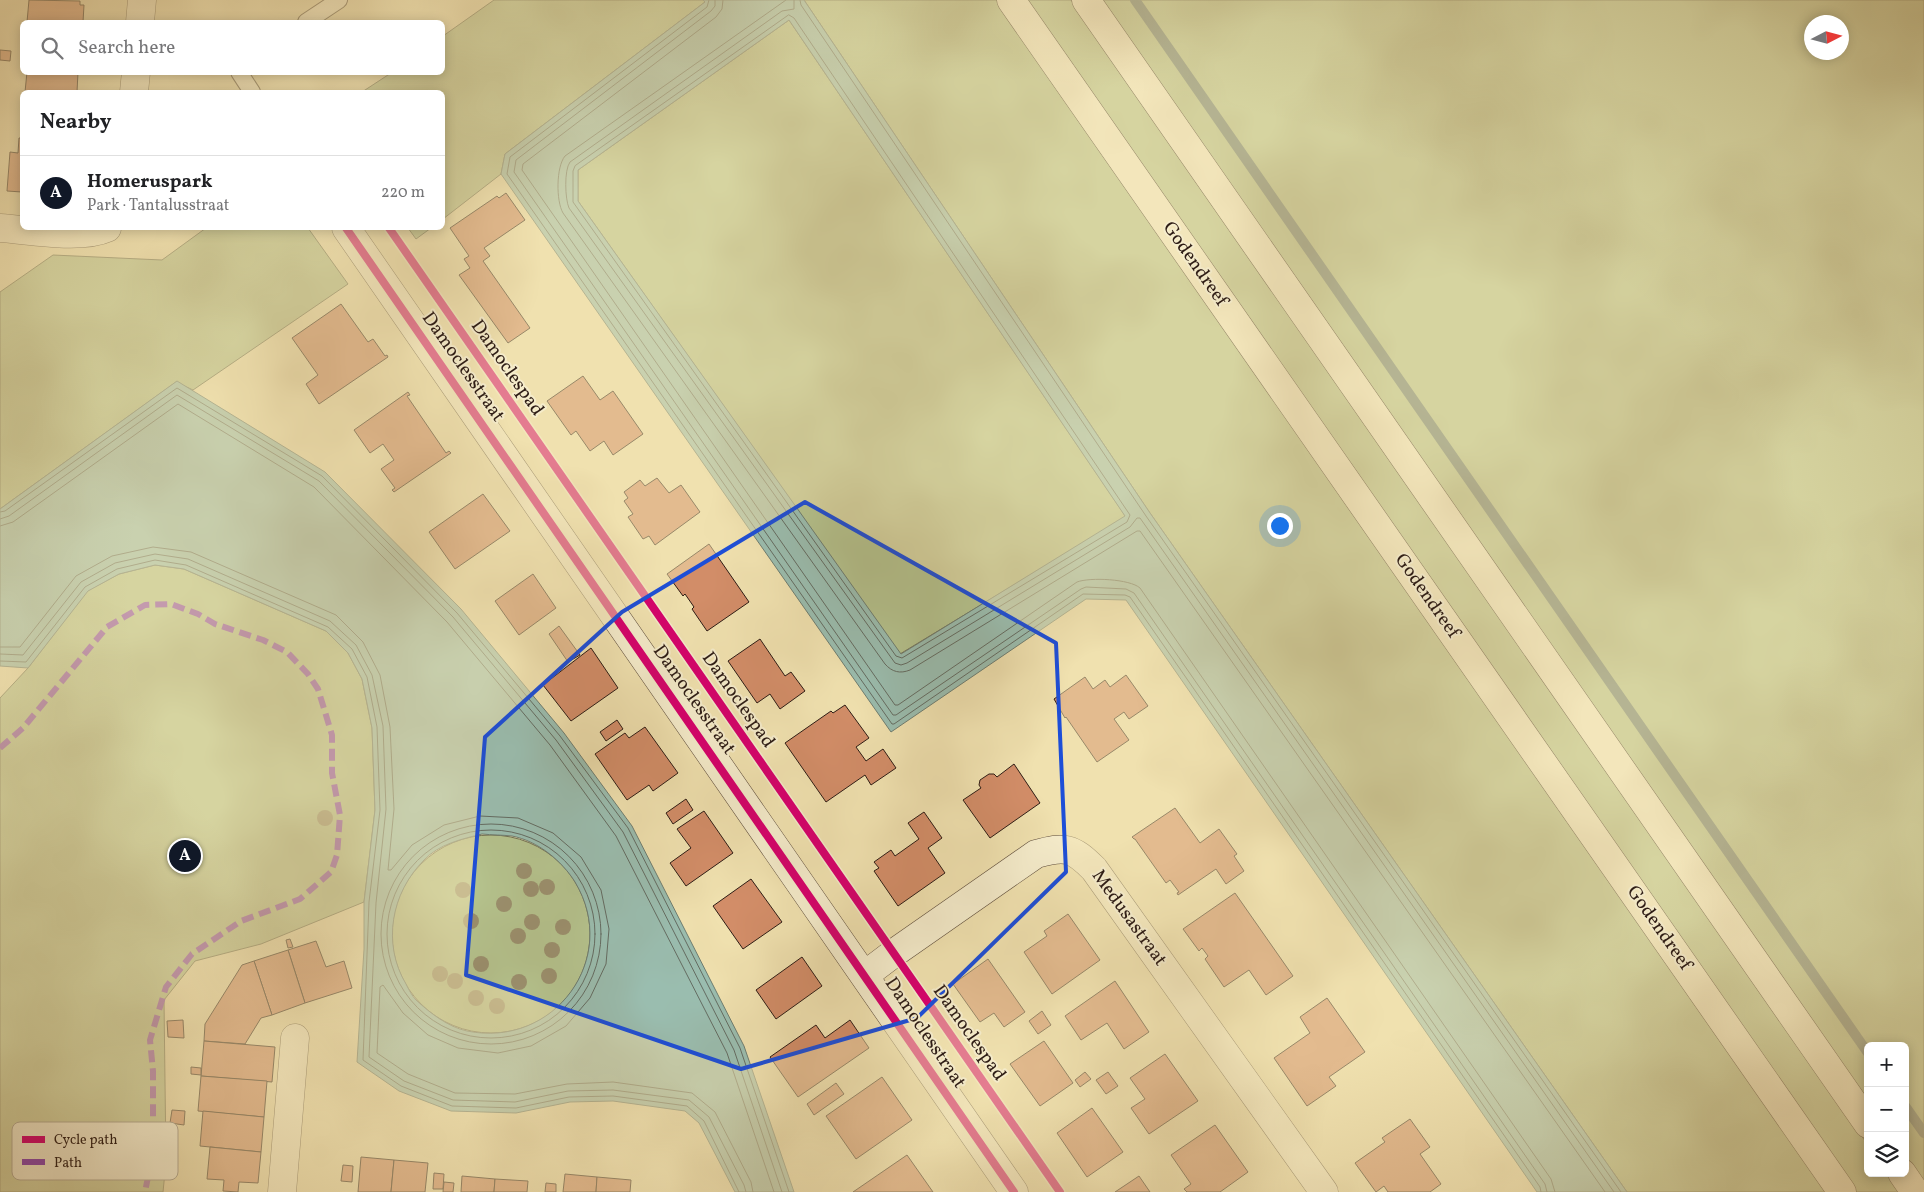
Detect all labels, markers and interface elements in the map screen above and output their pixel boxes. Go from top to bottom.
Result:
north arrow [1804,15,1849,60]
search box [20,20,445,75]
icon: search [38,34,66,62]
text: Search here [78,35,175,61]
text: Nearby [40,108,111,137]
text: Homeruspark [87,169,212,195]
text: A [50,182,62,204]
text: 220 m [381,182,425,204]
text: Park · Tantalusstraat [87,195,229,217]
street label: Godendreef [1156,216,1235,313]
street label: Damoclesstraat [415,307,511,428]
street label: Damoclespad [464,315,550,421]
your location [1267,513,1293,539]
street label: Godendreef [1388,548,1467,645]
street label: Damoclesstraat [646,640,742,761]
street label: Damoclespad [695,647,781,753]
pin: A [169,837,201,875]
street label: Medusastraat [1085,864,1173,972]
street label: Godendreef [1620,880,1699,977]
street label: Damoclesstraat [878,972,972,1094]
street label: Damoclespad [926,980,1012,1086]
map controls [1864,1042,1909,1177]
button: + [1864,1042,1909,1087]
button: − [1864,1087,1909,1132]
legend [12,1122,178,1180]
text: Cycle path [54,1131,118,1150]
button: layers [1864,1132,1909,1177]
text: Path [54,1154,82,1173]

